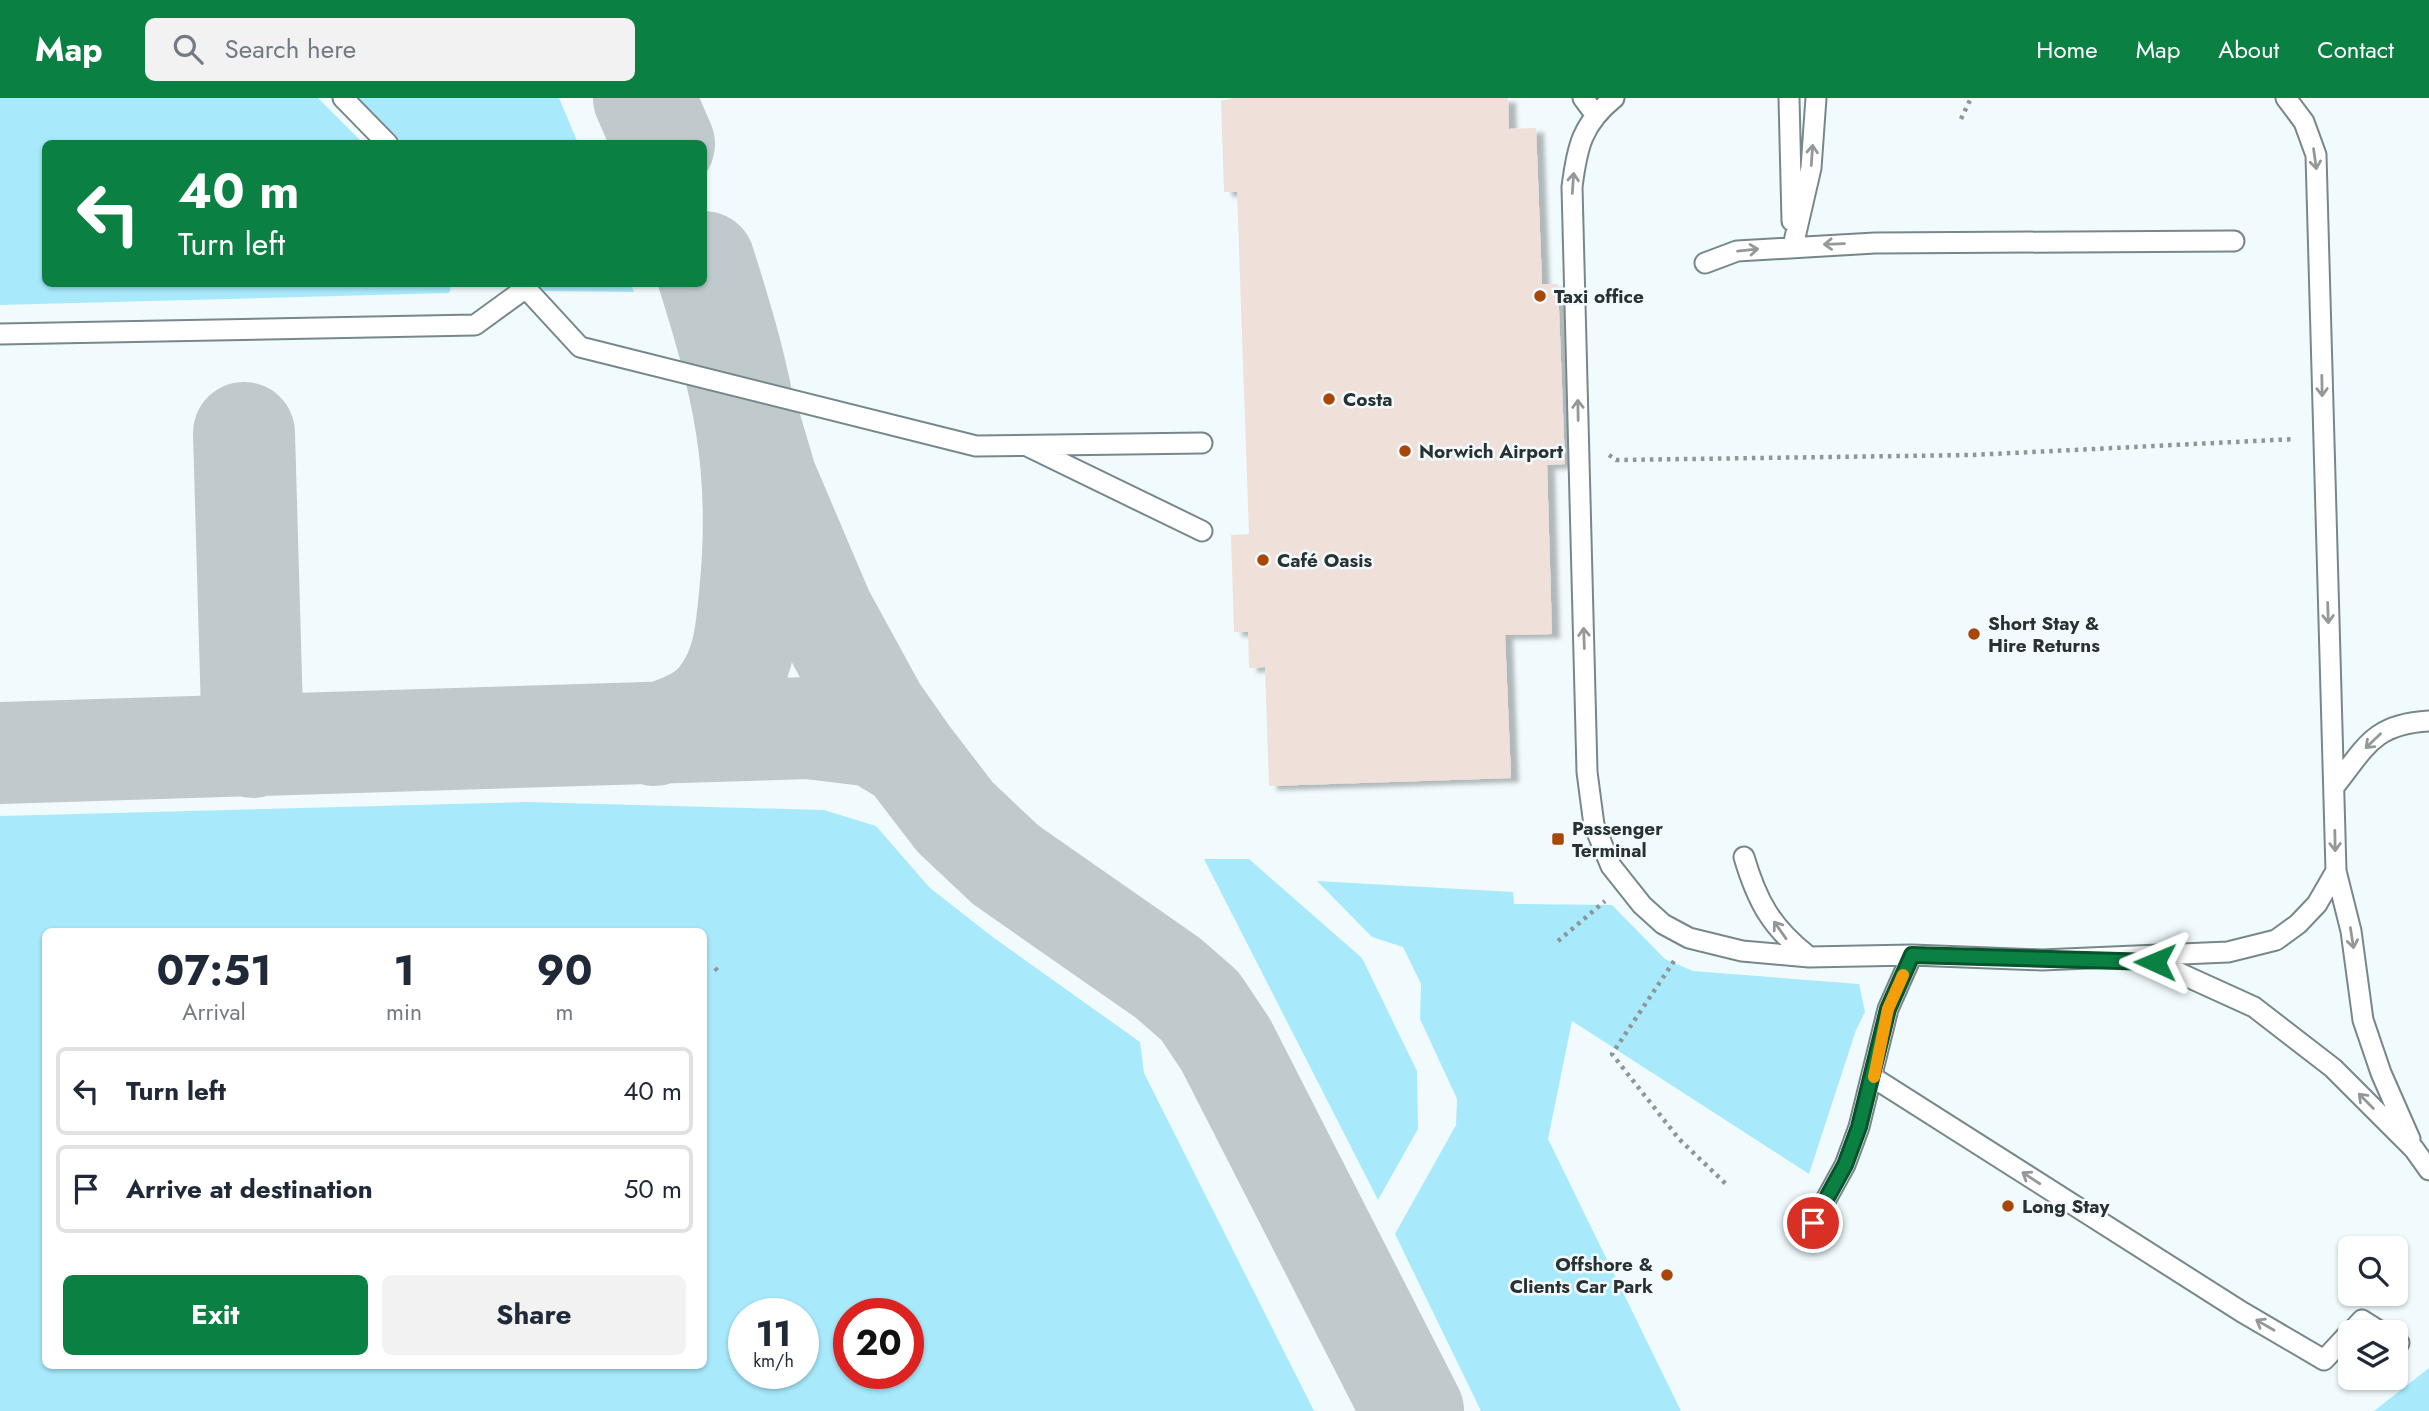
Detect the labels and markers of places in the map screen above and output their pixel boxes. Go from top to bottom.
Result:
place label: Taxi office [1554,283,1644,310]
marker: Taxi office [1532,288,1548,304]
place label: Costa [1343,386,1392,413]
marker: Costa [1321,391,1337,407]
place label: Norwich Airport [1419,438,1563,465]
marker: Norwich Airport [1397,443,1413,459]
place label: Café Oasis [1277,547,1372,574]
marker: Café Oasis [1255,552,1271,568]
place label: Short Stay & Hire Returns [1988,610,2100,659]
marker: Short Stay & Hire Returns [1966,626,1982,642]
place label: Passenger Terminal [1572,815,1663,864]
marker: Passenger Terminal [1550,831,1566,847]
pin [1783,1193,1843,1253]
place label: Long Stay [2022,1193,2111,1220]
marker: Long Stay [2000,1198,2016,1214]
place label: Offshore & Clients Car Park [1510,1251,1653,1300]
marker: Offshore & Clients Car Park [1659,1267,1675,1283]

